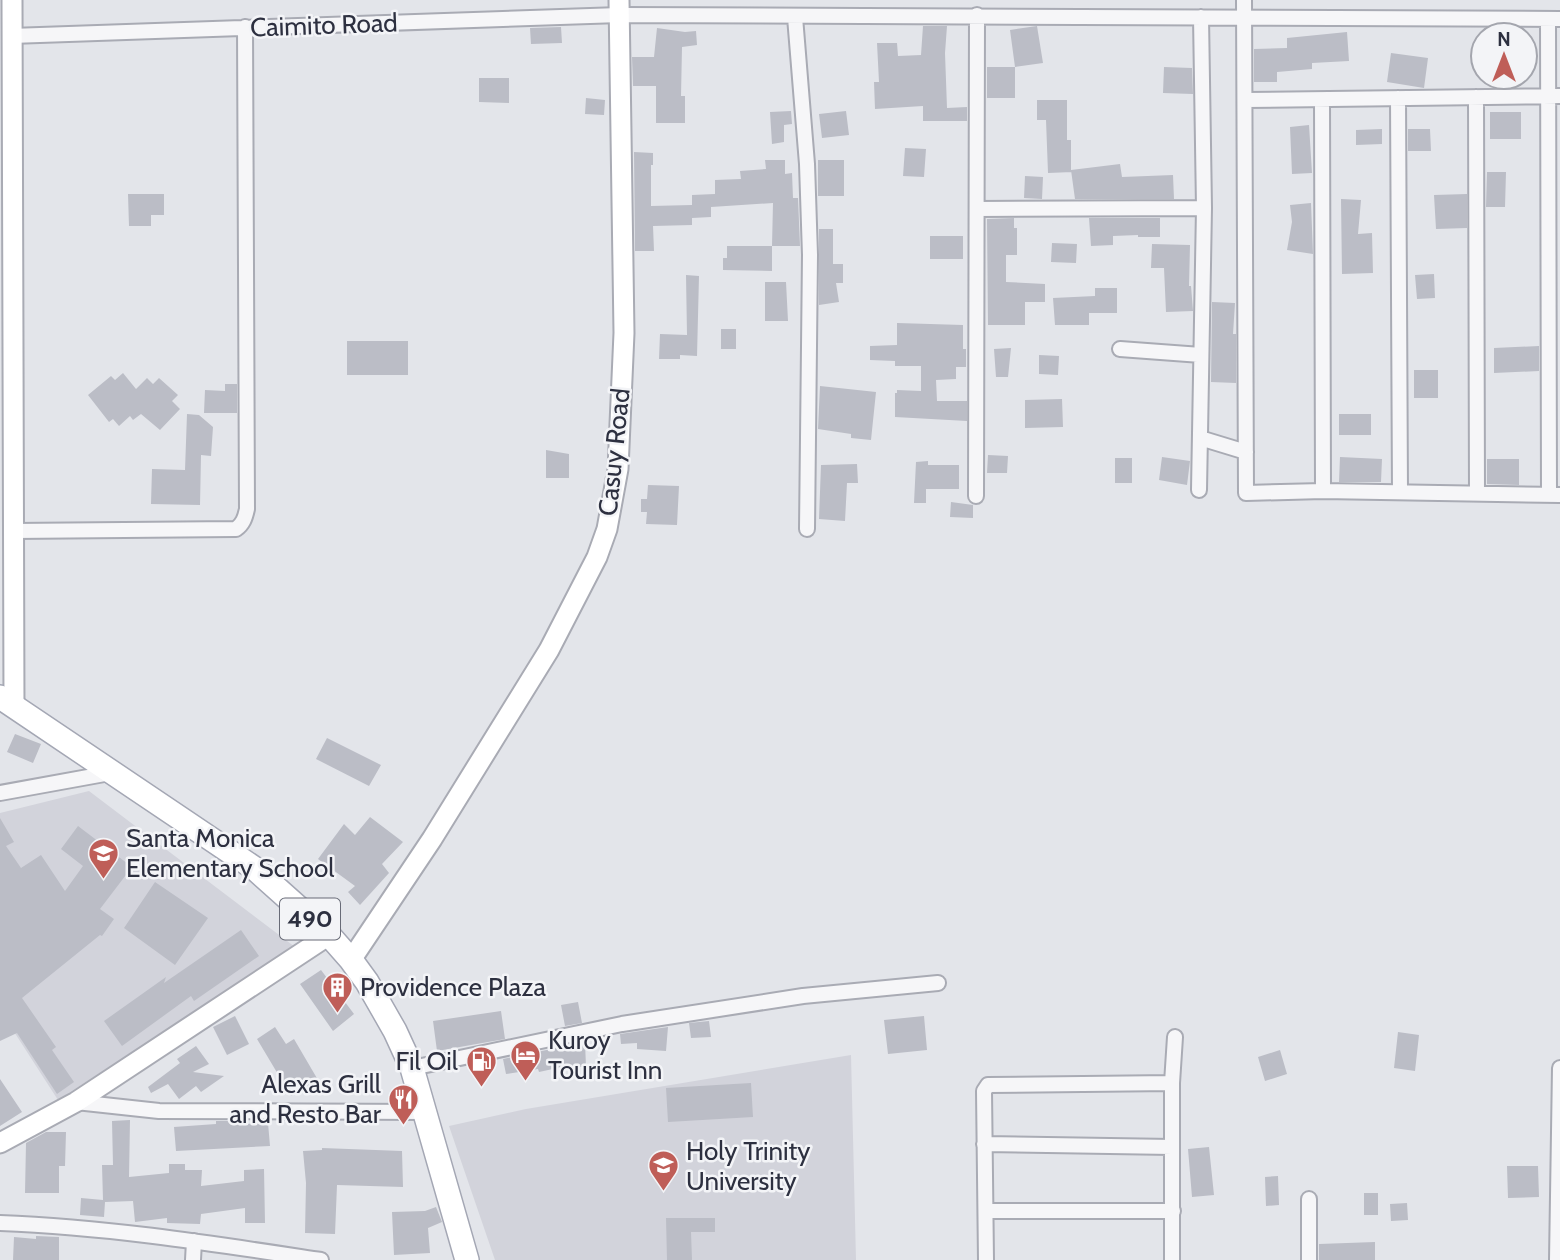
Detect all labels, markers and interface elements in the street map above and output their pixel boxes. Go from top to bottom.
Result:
street label: Caimito Road [250,6,398,44]
north arrow [1469,21,1539,91]
text: N [1497,28,1511,51]
street label: Casuy Road [591,387,637,517]
place label: Santa Monica Elementary School [126,822,334,884]
school or university icon: Santa Monica Elementary School [86,836,120,880]
road number: 490 [280,898,340,939]
building icon: Providence Plaza [320,970,354,1014]
place label: Providence Plaza [360,971,547,1003]
place label: Kuroy Tourist Inn [548,1024,662,1086]
hotel icon: Kuroy Tourist Inn [508,1038,542,1082]
fuel station icon: Fil Oil [464,1044,498,1088]
place label: Fil Oil [396,1045,458,1077]
place label: Alexas Grill and Resto Bar [229,1068,382,1130]
restaurant icon: Alexas Grill and Resto Bar [387,1082,421,1126]
place label: Holy Trinity University [686,1135,810,1197]
school or university icon: Holy Trinity University [646,1149,680,1193]

